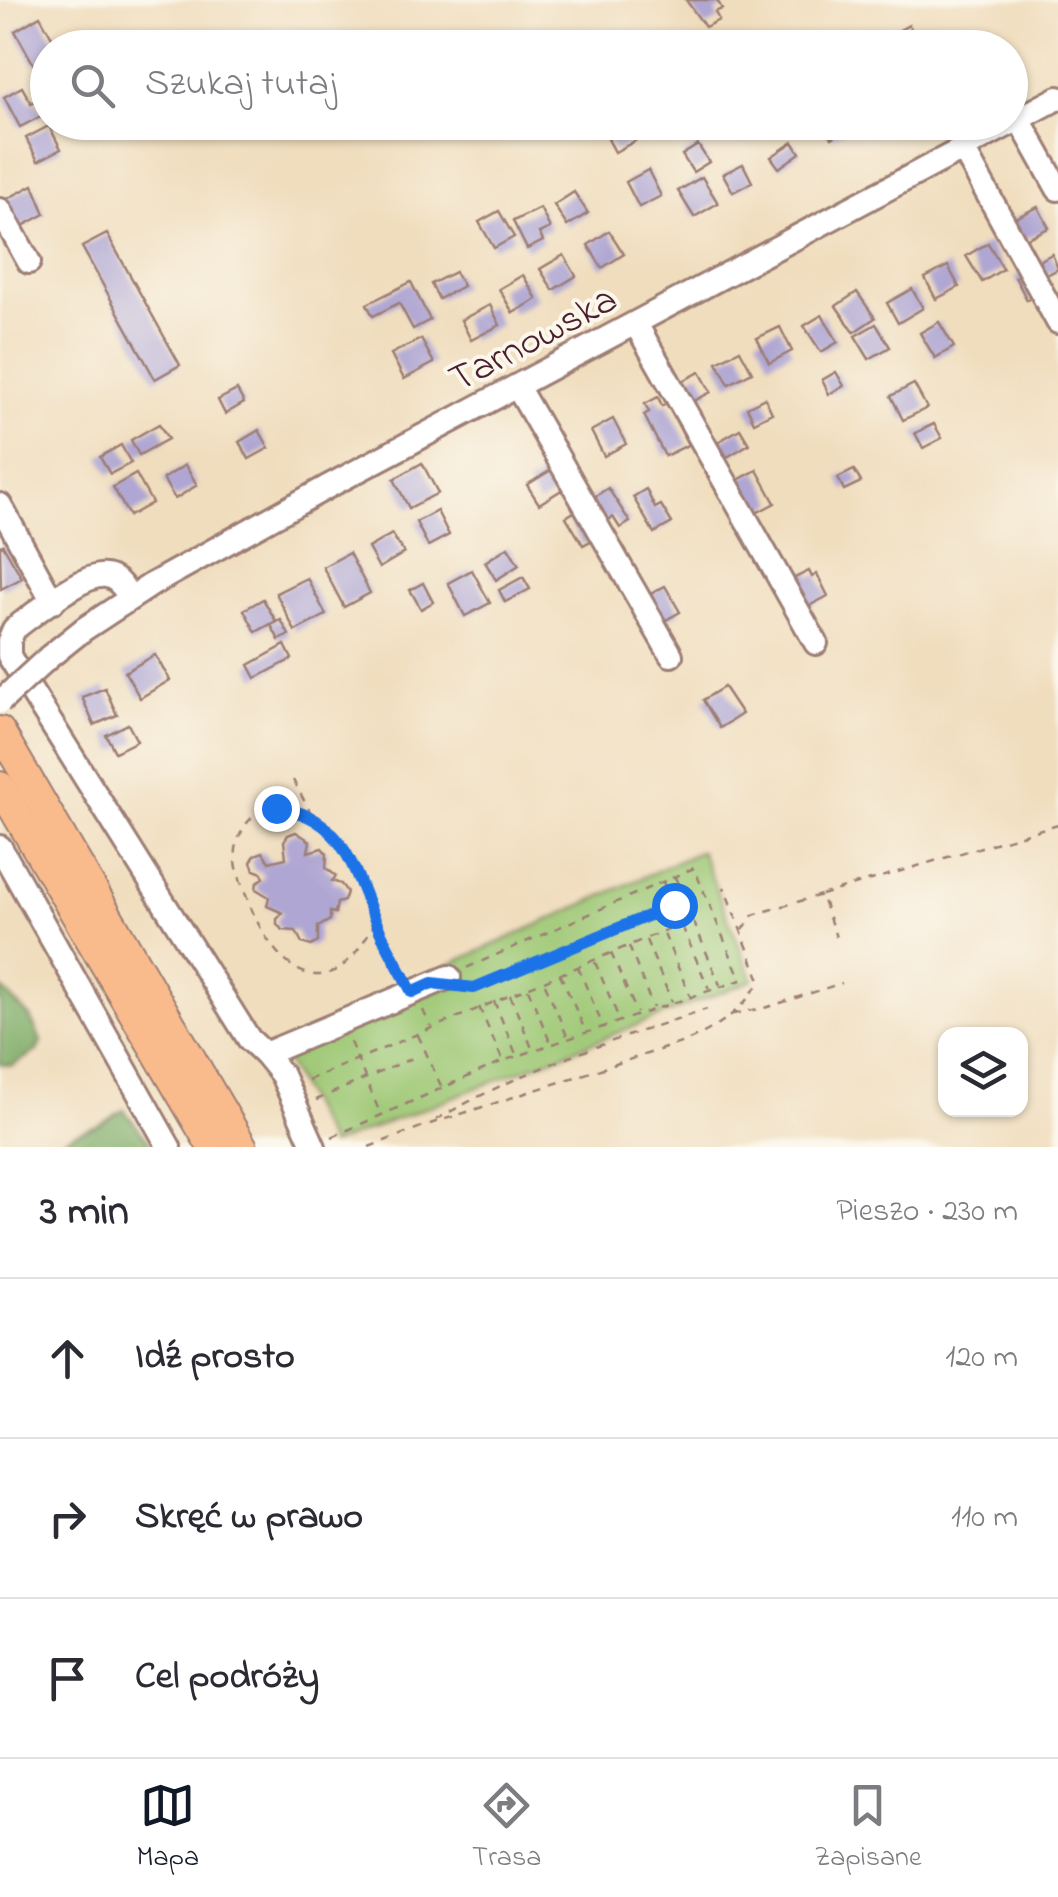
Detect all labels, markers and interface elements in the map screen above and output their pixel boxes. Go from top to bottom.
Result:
search box [30,30,1028,140]
text: Szukaj tutaj [145,57,336,113]
icon: search [65,58,120,113]
street label: Tarnowska [439,272,629,410]
route end [254,786,300,832]
route start [652,883,698,929]
map controls [938,1027,1028,1117]
button: layers [938,1027,1028,1117]
text: 3 min [40,1182,129,1243]
text: Pieszo · 230 m [836,1189,1018,1236]
text: Idź prosto [135,1330,295,1386]
icon: ahead [40,1331,95,1386]
text: 120 m [945,1335,1018,1382]
text: Skręć w prawo [135,1490,363,1546]
icon: right [40,1491,95,1546]
text: 110 m [951,1495,1018,1542]
text: Cel podróży [135,1650,319,1706]
icon: arrive [40,1651,95,1706]
tab: Mapa [137,1778,199,1879]
tab: Trasa [472,1778,541,1879]
tab: Zapisane [814,1778,921,1879]

